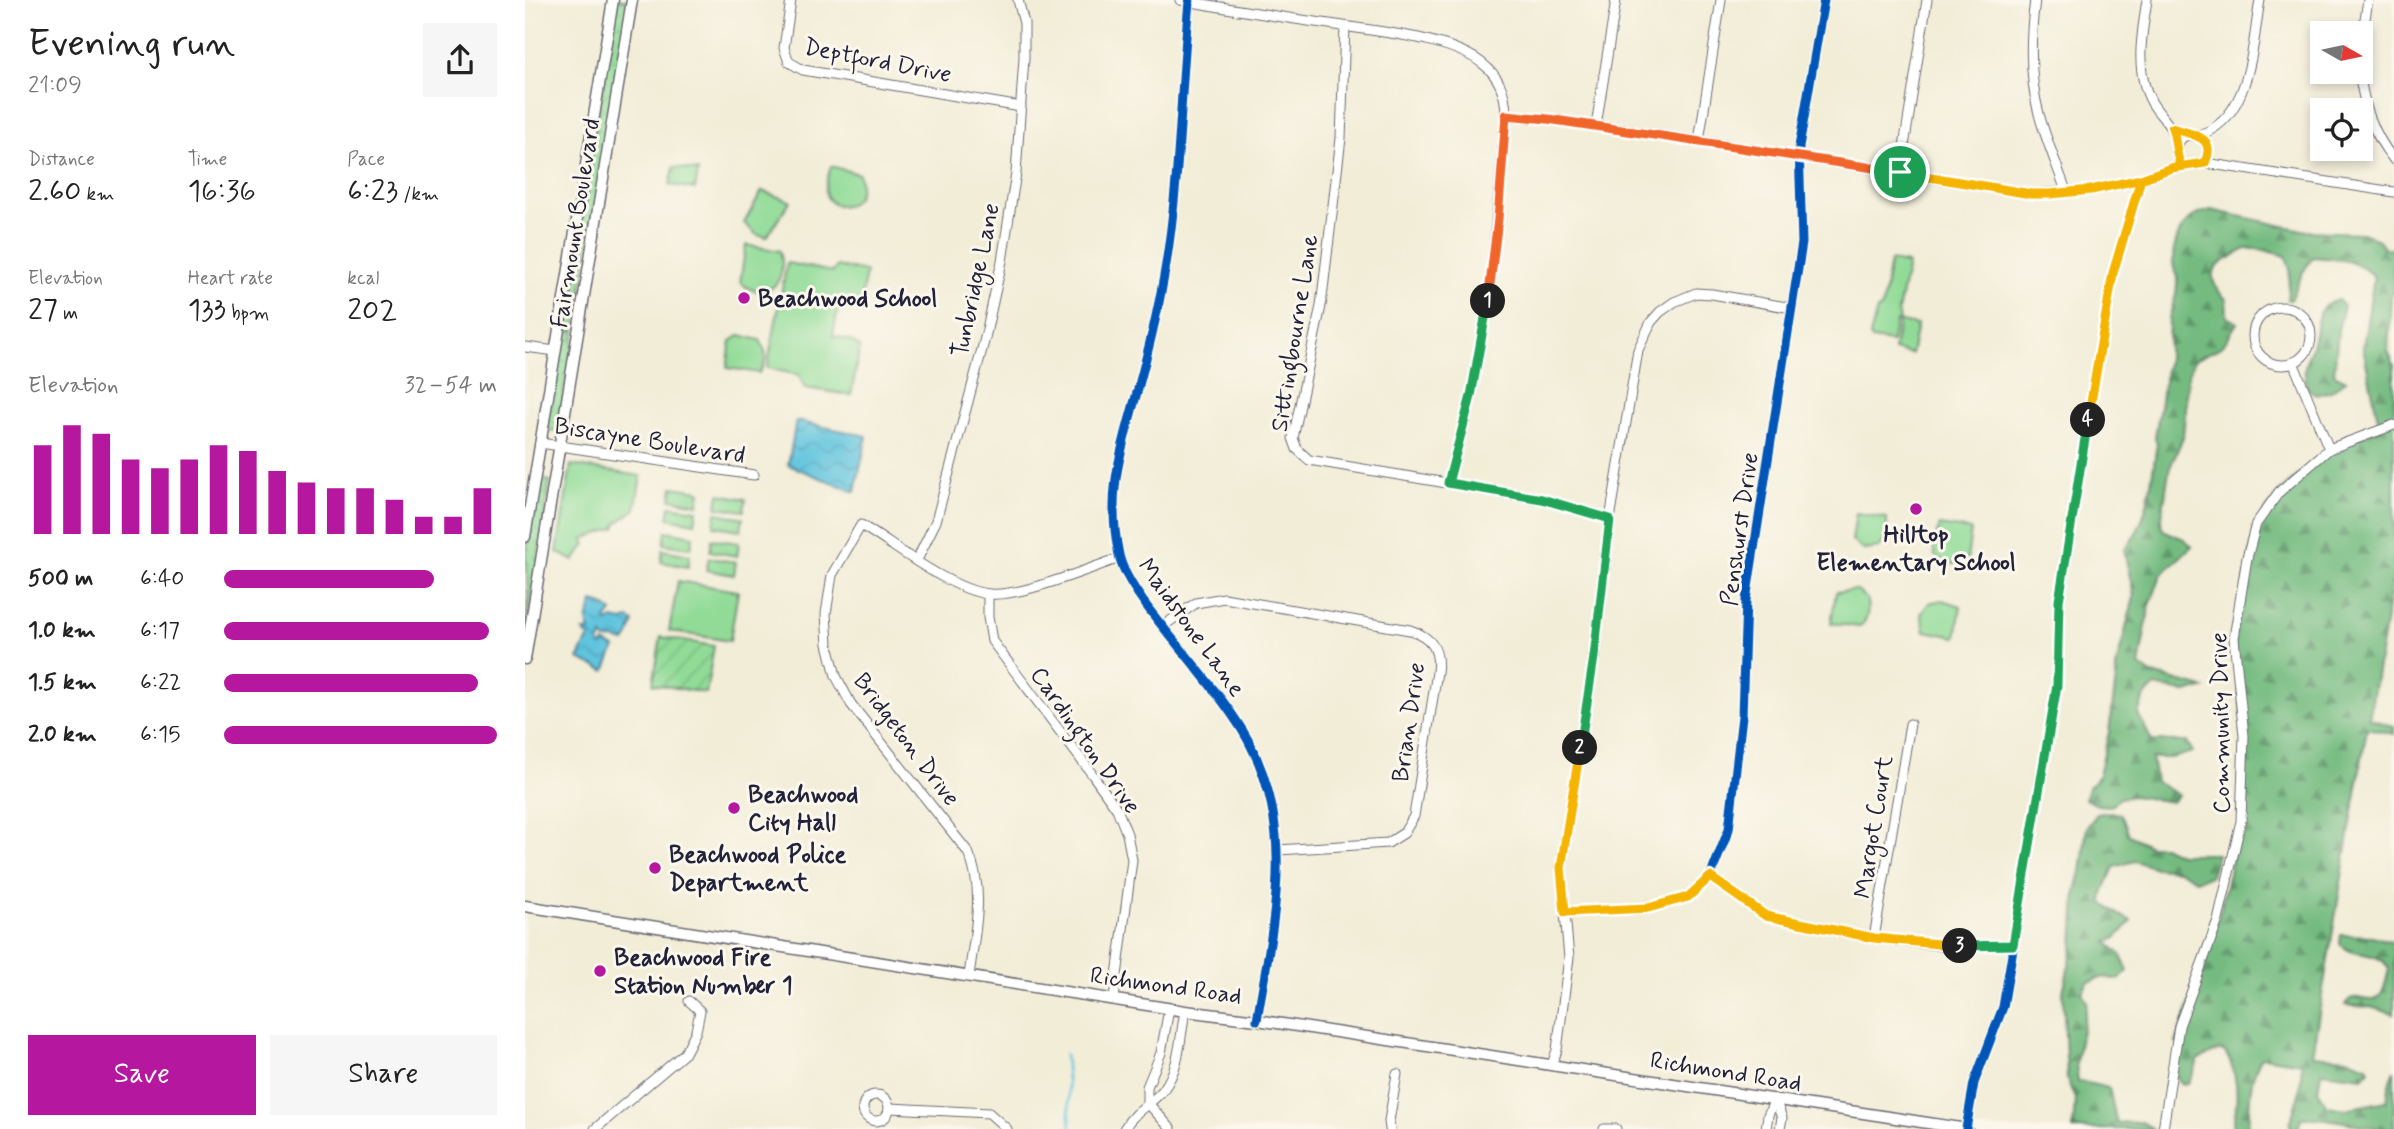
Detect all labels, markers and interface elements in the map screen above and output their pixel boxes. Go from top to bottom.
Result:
text: Evening run [28,20,235,69]
north arrow [2310,21,2373,84]
map controls [2310,21,2373,161]
button: share [423,23,497,97]
street label: Deptford Drive [801,32,954,93]
text: 21:09 [28,71,82,101]
button: locate [2310,98,2373,161]
street label: Fairmount Boulevard [545,116,608,330]
pin [1870,142,1930,202]
text: Distance [28,147,95,172]
text: Time [188,147,227,172]
text: Pace [347,147,385,172]
icon: arrive [1881,153,1919,191]
text: 2.60 [28,172,81,211]
text: 16:36 [188,172,256,211]
text: 6:23 [347,172,398,211]
text: km [81,182,114,207]
text: /km [398,182,439,207]
street label: Tunbridge Lane [945,200,1010,361]
street label: Sittingbourne Lane [1265,232,1329,435]
text: Elevation [28,266,103,291]
text: Heart rate [188,266,273,291]
text: kcal [347,266,379,291]
place label: Beachwood School [758,284,937,315]
pin: 1 [1471,284,1506,318]
text: 1 [1483,288,1492,313]
marker: Beachwood School [736,290,752,306]
text: 27 [28,291,58,330]
text: 133 [188,291,226,330]
text: 202 [347,291,397,330]
text: m [58,301,78,326]
text: bpm [226,301,269,326]
text: Elevation [28,371,119,401]
text: 32–54 m [404,371,497,401]
pin: 4 [2071,402,2105,438]
text: 4 [2082,407,2093,432]
street label: Biscayne Boulevard [552,411,747,472]
street label: Penshurst Drive [1714,450,1767,608]
marker: Hilltop Elementary School [1908,501,1924,517]
place label: Hilltop Elementary School [1816,520,2016,579]
street label: Maidstone Lane [1130,552,1252,703]
text: 500 m [28,564,93,594]
text: 6:40 [140,564,184,594]
text: 1.0 km [28,616,96,646]
text: 6:17 [140,616,180,646]
street label: Community Drive [2204,632,2239,814]
street label: Cardington Drive [1020,661,1147,822]
street label: Brian Drive [1386,661,1433,784]
street label: Bridgeton Drive [845,667,966,813]
text: 1.5 km [28,668,97,698]
text: 6:22 [140,668,181,698]
text: 2.0 km [28,720,97,750]
text: 6:15 [140,720,180,750]
pin: 2 [1563,730,1597,766]
text: 2 [1575,735,1584,760]
street label: Margot Court [1848,754,1903,901]
place label: Beachwood City Hall [748,780,858,839]
marker: Beachwood City Hall [726,800,742,816]
place label: Beachwood Police Department [669,840,847,899]
marker: Beachwood Police Department [647,860,663,876]
pin: 3 [1943,928,1977,964]
text: 3 [1955,933,1964,958]
place label: Beachwood Fire Station Number 1 [614,943,793,1002]
street label: Richmond Road [1088,960,1244,1012]
marker: Beachwood Fire Station Number 1 [592,963,608,979]
button: Save [28,1035,256,1115]
button: Share [270,1035,497,1115]
street label: Richmond Road [1648,1045,1804,1100]

